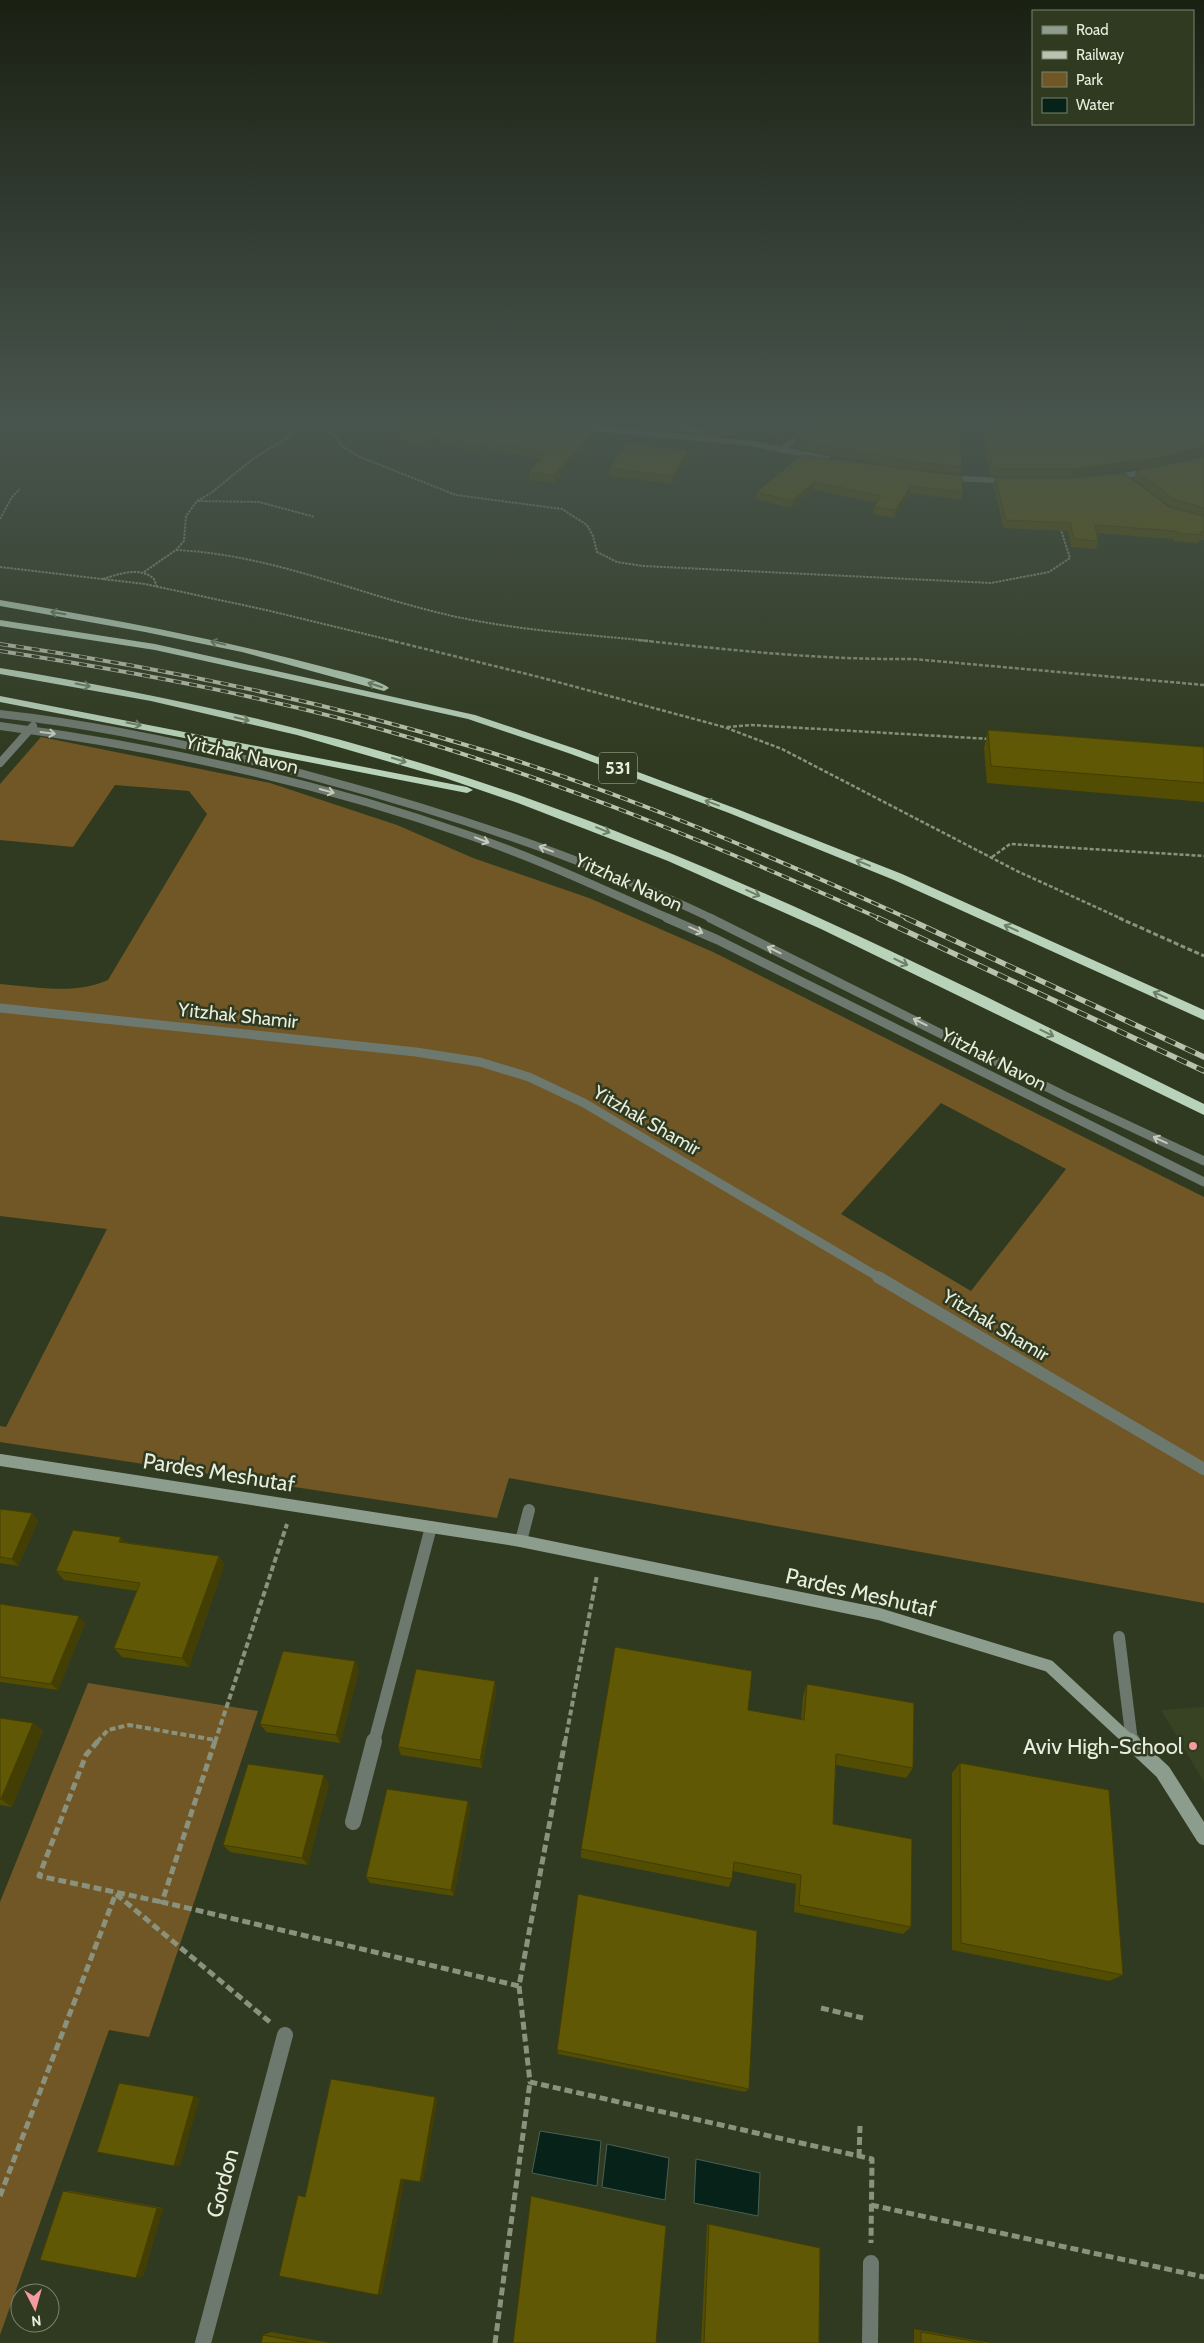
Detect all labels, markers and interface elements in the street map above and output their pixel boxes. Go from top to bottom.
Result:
legend [1032,10,1194,125]
text: Road [1076,21,1109,39]
text: Railway [1076,46,1125,64]
text: Park [1076,71,1103,89]
text: Water [1076,96,1114,114]
one-way arrow [50,608,66,618]
one-way arrow [210,638,226,648]
one-way arrow [367,680,383,690]
one-way arrow [74,681,90,691]
one-way arrow [233,715,249,724]
one-way arrow [126,720,142,729]
one-way arrow [40,728,56,738]
street label: Yitzhak Navon [182,730,301,779]
road number: 531 [599,752,637,784]
one-way arrow [390,755,406,765]
one-way arrow [319,787,335,796]
one-way arrow [704,798,720,807]
one-way arrow [595,826,610,836]
one-way arrow [474,836,489,845]
one-way arrow [539,844,554,853]
street label: Yitzhak Navon [571,848,686,916]
one-way arrow [855,858,871,867]
one-way arrow [745,889,760,899]
one-way arrow [1004,923,1019,932]
one-way arrow [688,925,703,935]
one-way arrow [767,945,782,954]
one-way arrow [893,957,908,967]
one-way arrow [1153,989,1168,999]
street label: Yitzhak Shamir [176,998,299,1033]
one-way arrow [912,1017,927,1027]
street label: Yitzhak Navon [936,1023,1050,1096]
one-way arrow [1039,1028,1054,1038]
street label: Yitzhak Shamir [588,1080,705,1160]
one-way arrow [1153,1135,1168,1144]
street label: Yitzhak Shamir [937,1284,1053,1366]
street label: Pardes Meshutaf [141,1447,297,1498]
street label: Pardes Meshutaf [783,1562,939,1623]
place label: Aviv High-School [1023,1733,1184,1760]
marker: Aviv High-School [1187,1740,1199,1752]
street label: Gordon [200,2146,245,2220]
north arrow [10,2283,60,2333]
text: N [30,2311,42,2330]

